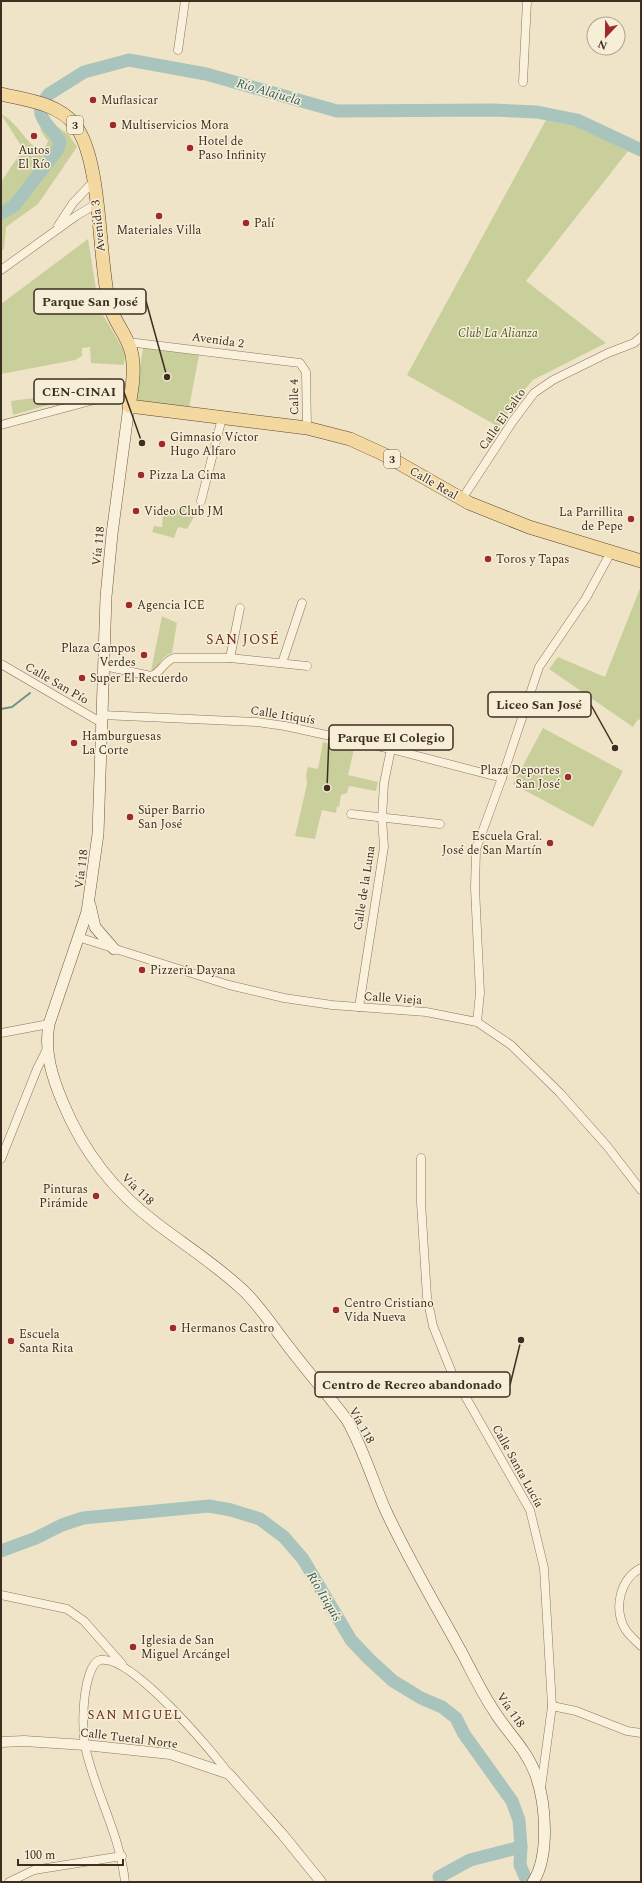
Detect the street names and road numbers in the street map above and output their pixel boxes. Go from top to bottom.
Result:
road number: 3 [67,116,83,134]
street label: Avenida 3 [86,199,111,253]
street label: Avenida 2 [191,327,245,354]
street label: Calle 4 [285,379,304,415]
street label: Calle El Salto [474,385,531,454]
road number: 3 [384,450,400,468]
street label: Calle Real [406,462,462,505]
street label: Vía 118 [87,525,110,567]
street label: Calle San Pío [21,658,92,709]
street label: Calle Itiquís [249,701,317,730]
street label: Calle de la Luna [348,844,381,932]
street label: Vía 118 [70,848,93,890]
street label: Calle Vieja [363,987,423,1010]
street label: Vía 118 [117,1169,158,1210]
street label: Vía 118 [344,1403,379,1447]
street label: Calle Santa Lucía [487,1421,548,1511]
street label: Vía 118 [491,1689,530,1732]
street label: Calle Tuetal Norte [79,1723,179,1754]

